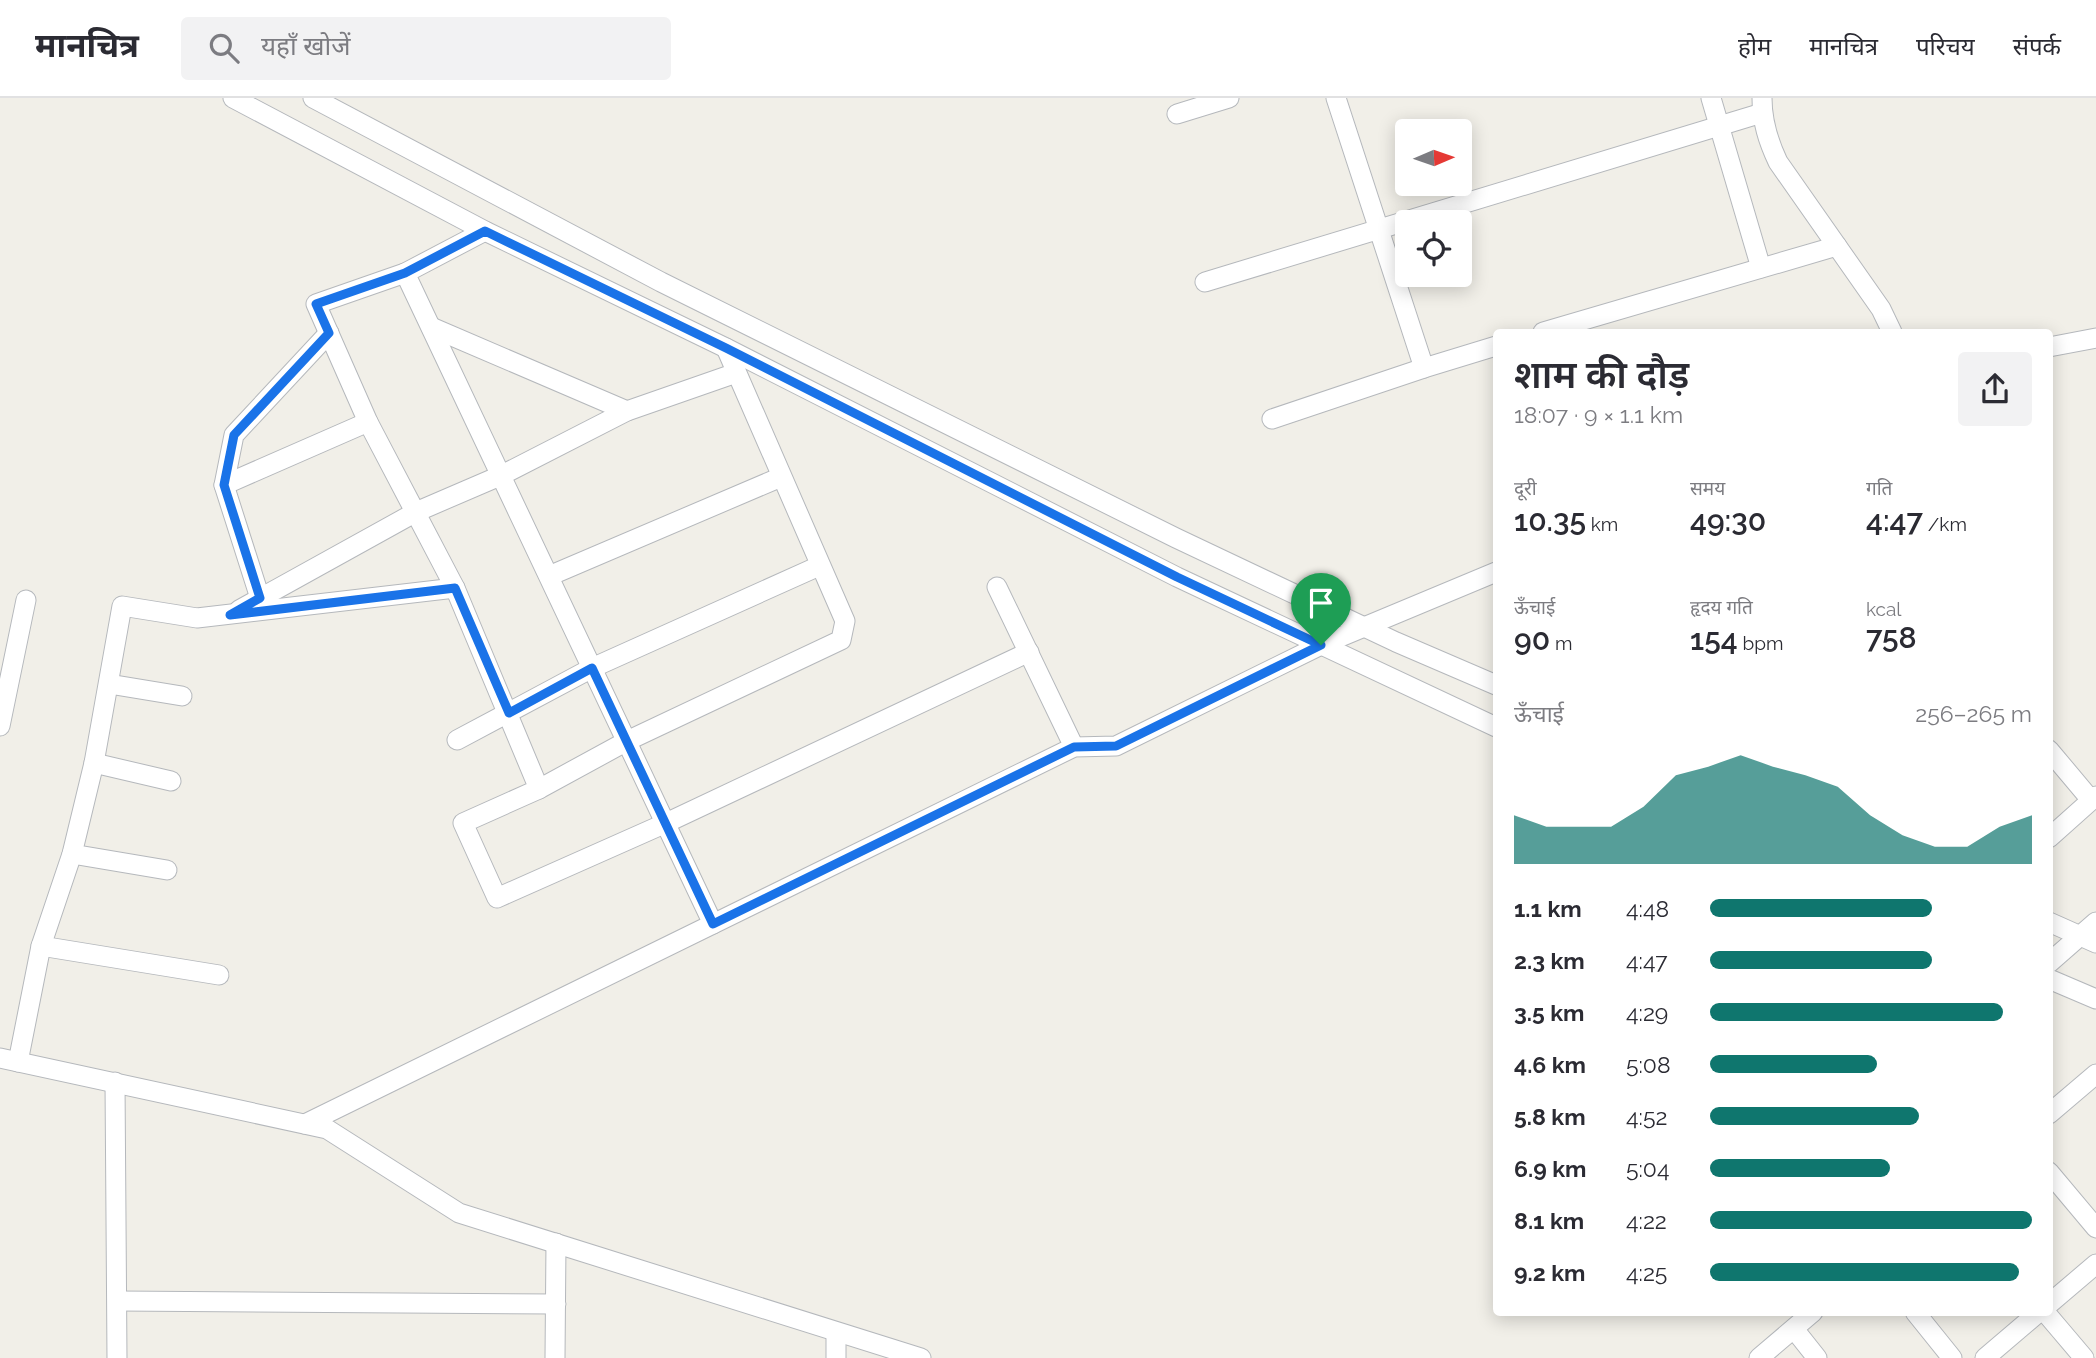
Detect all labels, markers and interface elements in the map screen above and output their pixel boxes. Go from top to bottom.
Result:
search box [181,17,671,80]
text: मानचित्र [35,26,139,65]
icon: search [205,29,243,67]
text: यहाँ खोजें [261,31,351,61]
text: होम [1738,32,1771,61]
text: मानचित्र [1809,32,1878,61]
text: परिचय [1916,32,1975,61]
text: संपर्क [2013,32,2061,61]
north arrow [1395,119,1472,196]
map controls [1395,119,1472,287]
button: locate [1395,210,1472,287]
text: शाम की दौड़ [1514,352,1689,397]
button: share [1958,352,2032,426]
text: 18:07 · 9 × 1.1 km [1514,401,1683,428]
text: दूरी [1514,477,1537,499]
text: समय [1690,477,1725,499]
text: गति [1866,477,1892,499]
text: 10.35 [1514,503,1586,538]
text: 49:30 [1690,503,1766,538]
text: 4:47 [1866,503,1923,538]
text: km [1586,513,1618,535]
text: /km [1923,513,1967,535]
pin [1291,573,1351,645]
icon: arrive [1302,584,1340,622]
text: ऊँचाई [1514,596,1555,618]
text: हृदय गति [1690,596,1753,618]
text: kcal [1866,598,1902,620]
text: 758 [1866,620,1917,655]
text: 90 [1514,622,1550,657]
text: 154 [1690,622,1738,657]
text: m [1550,632,1572,654]
text: bpm [1738,632,1783,654]
text: ऊँचाई [1514,700,1564,727]
text: 256–265 m [1915,700,2032,727]
text: 1.1 km [1514,895,1582,922]
text: 4:48 [1626,895,1669,922]
text: 2.3 km [1514,947,1585,974]
text: 4:47 [1626,947,1668,974]
text: 3.5 km [1514,999,1585,1026]
text: 4:29 [1626,999,1668,1026]
text: 4.6 km [1514,1051,1586,1078]
text: 5:08 [1626,1051,1671,1078]
text: 5.8 km [1514,1103,1586,1130]
text: 4:52 [1626,1103,1667,1130]
text: 6.9 km [1514,1155,1586,1182]
text: 5:04 [1626,1155,1670,1182]
text: 8.1 km [1514,1207,1584,1234]
text: 4:22 [1626,1207,1667,1234]
text: 9.2 km [1514,1259,1585,1286]
text: 4:25 [1626,1259,1667,1286]

